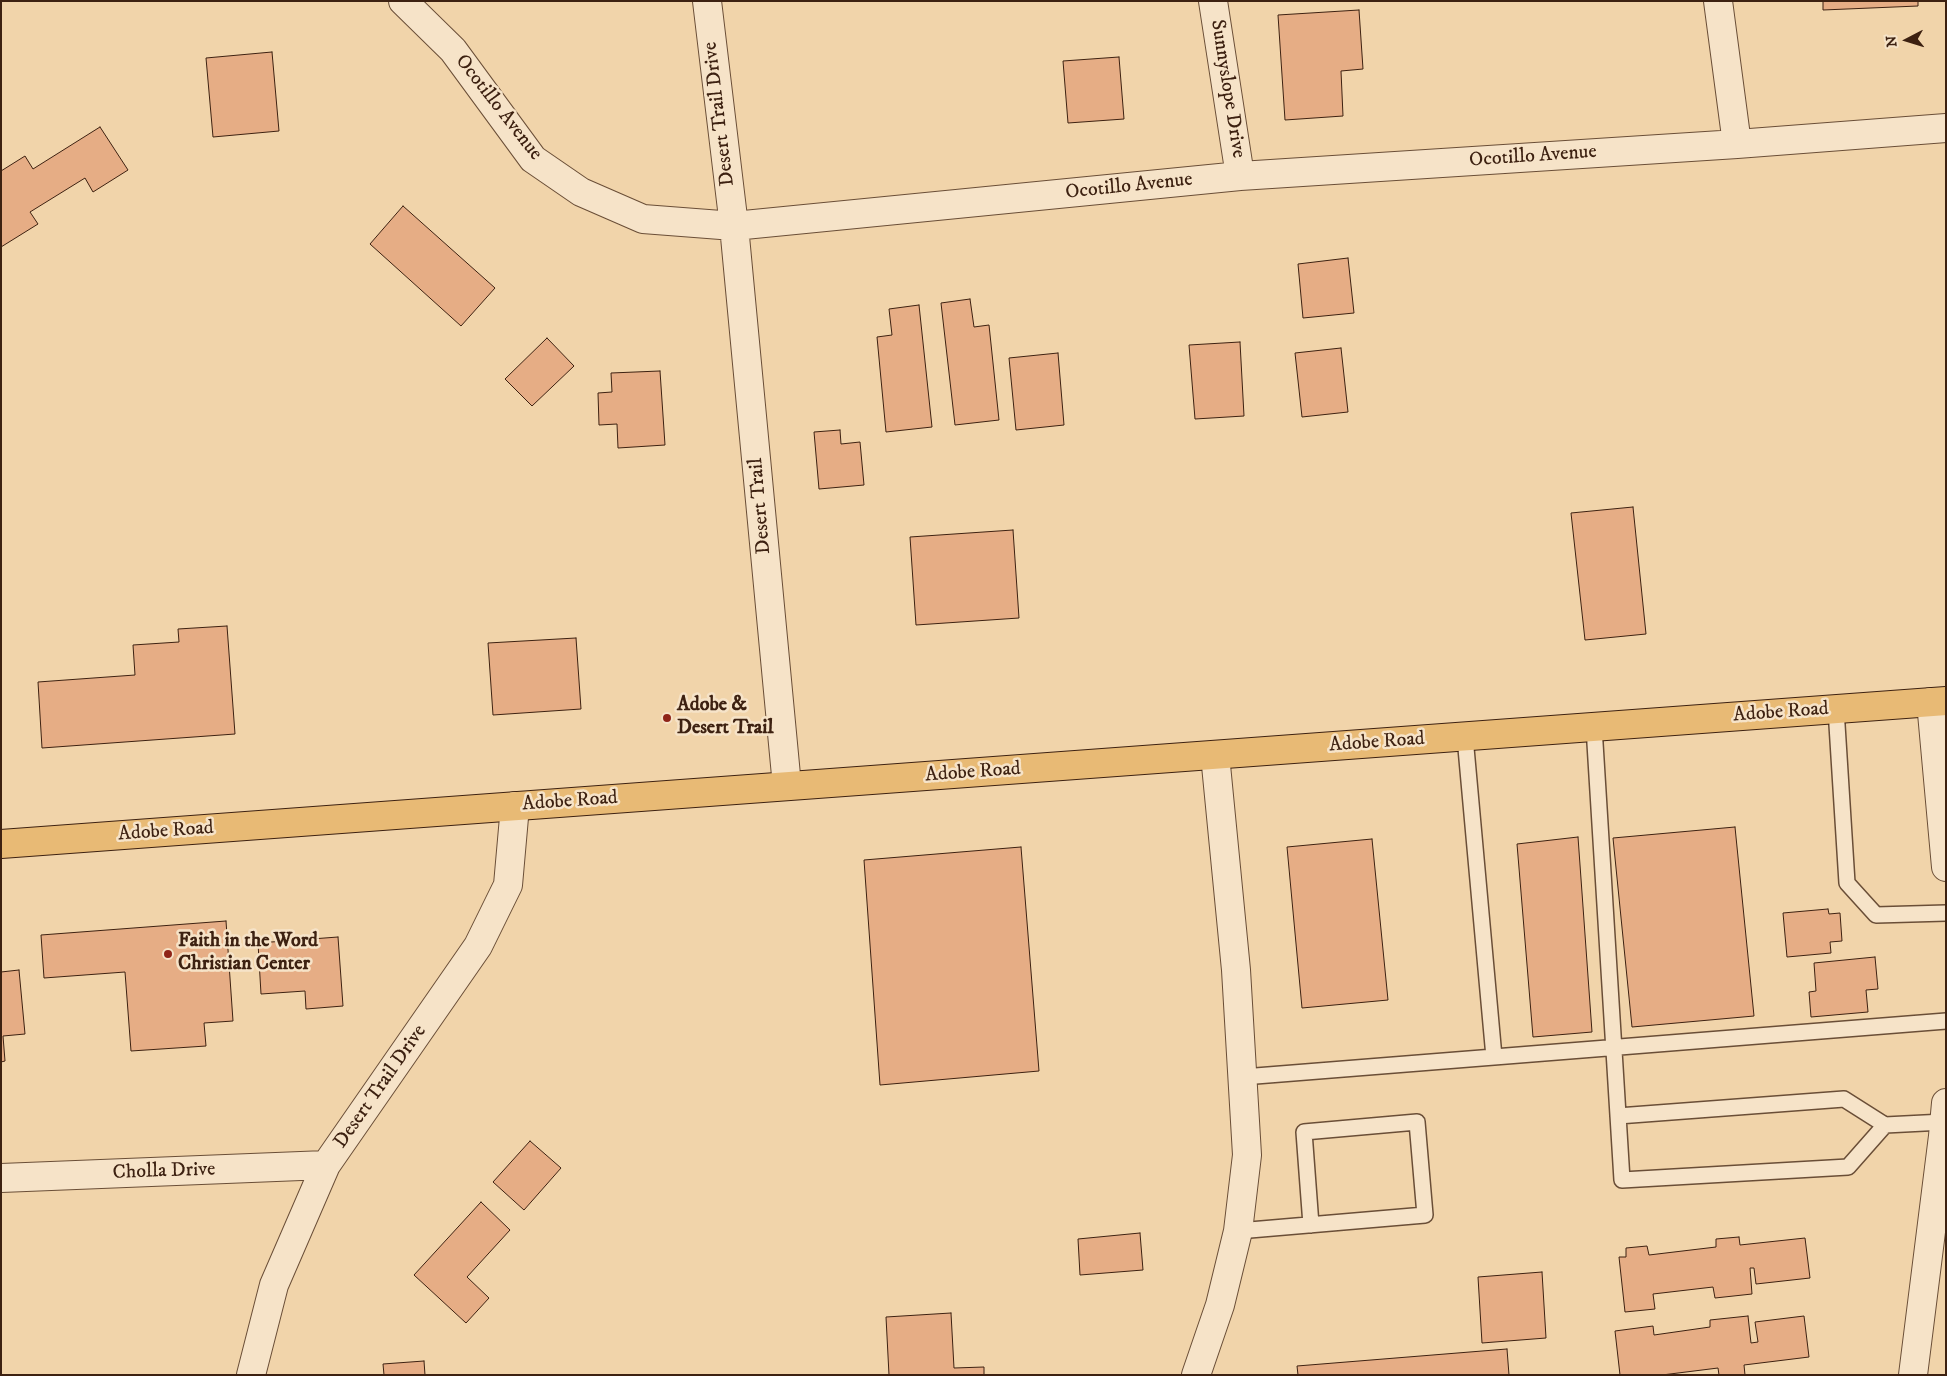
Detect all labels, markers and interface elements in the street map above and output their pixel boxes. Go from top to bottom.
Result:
north arrow [1882,15,1932,65]
street label: Sunnyslope Drive [1204,18,1250,160]
text: N [1883,35,1902,48]
street label: Desert Trail Drive [699,40,741,188]
street label: Ocotillo Avenue [449,50,547,166]
street label: Ocotillo Avenue [1468,141,1598,173]
street label: Ocotillo Avenue [1064,168,1194,206]
street label: Desert Trail [745,457,777,555]
place label: Adobe & Desert Trail [677,694,773,741]
street label: Adobe Road [1732,698,1830,728]
marker: Adobe & Desert Trail [661,712,673,724]
street label: Adobe Road [1328,728,1426,758]
street label: Adobe Road [924,758,1022,788]
street label: Adobe Road [521,787,619,817]
street label: Adobe Road [117,817,215,847]
place label: Faith in the Word Christian Center [178,930,318,977]
marker: Faith in the Word Christian Center [162,948,174,960]
street label: Desert Trail Drive [330,1021,432,1153]
street label: Cholla Drive [112,1158,216,1186]

